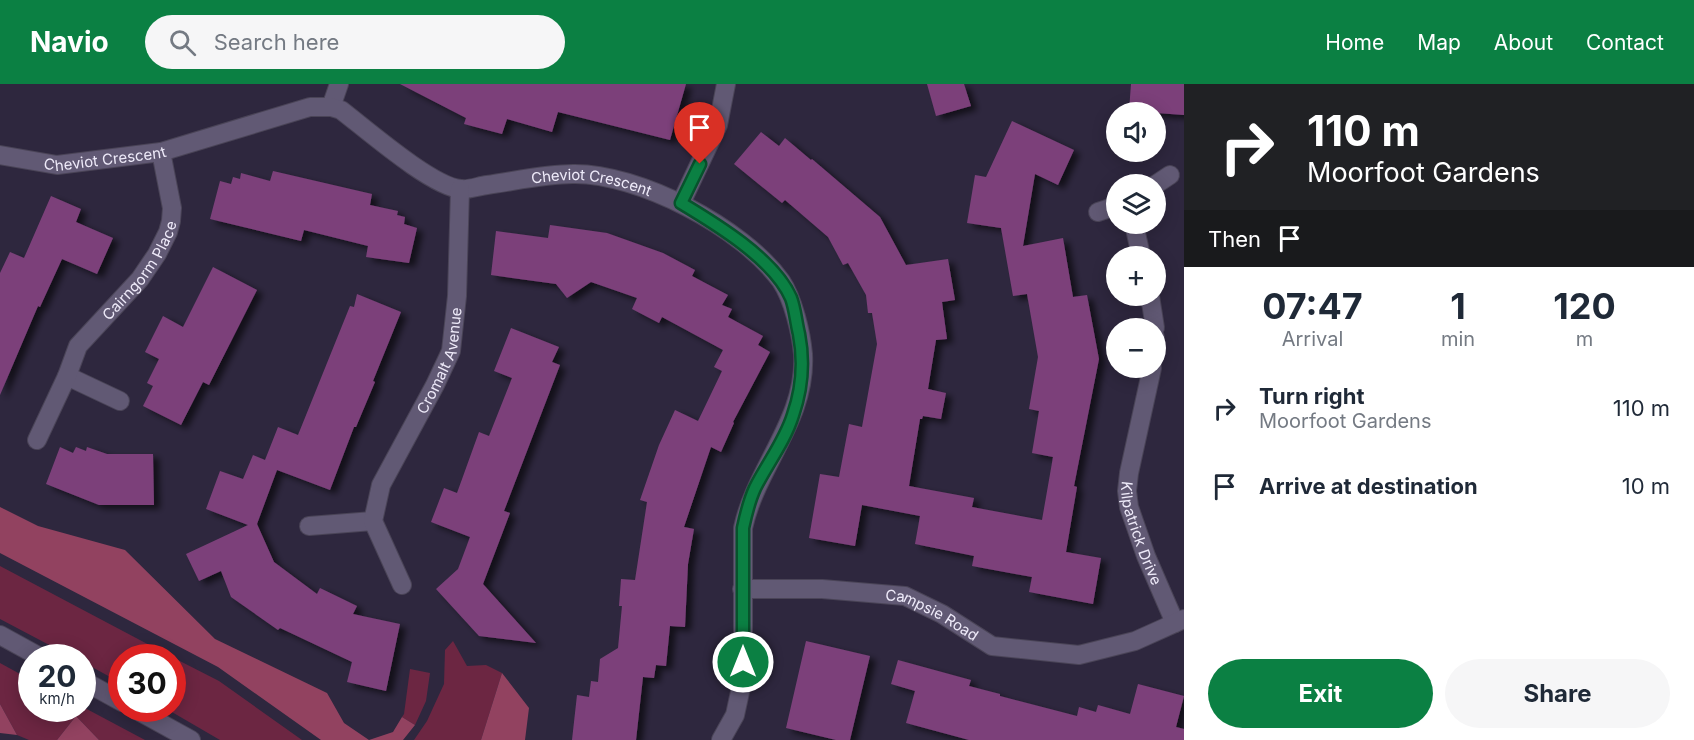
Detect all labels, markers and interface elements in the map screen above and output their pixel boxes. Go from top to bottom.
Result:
search box [145,15,565,69]
text: Navio [30,25,109,59]
icon: search [166,26,199,59]
text: Search here [214,29,339,55]
text: Home [1325,30,1384,55]
text: Map [1417,30,1461,55]
text: About [1494,30,1553,55]
text: Contact [1586,30,1664,55]
pin [674,102,725,164]
map controls [1106,102,1166,378]
button: sound [1106,102,1166,162]
text: 110 m [1307,105,1420,156]
icon: right [1208,108,1286,186]
icon: arrive [683,111,716,144]
street label: Cheviot Crescent [42,142,168,175]
text: Moorfoot Gardens [1307,156,1540,189]
street label: Cheviot Crescent [530,164,655,200]
button: layers [1106,174,1166,234]
street label: Cairngorm Place [98,219,180,324]
icon: arrive [1273,222,1306,255]
text: Then [1208,226,1261,252]
button: + [1106,246,1166,306]
text: 07:47 [1262,284,1363,328]
text: 1 [1450,284,1466,328]
text: 120 [1553,284,1616,328]
street label: Cromalt Avenue [412,306,465,417]
button: − [1106,318,1166,378]
text: Arrival [1282,327,1343,351]
text: min [1441,327,1475,351]
text: m [1576,327,1593,351]
text: Turn right [1259,383,1365,409]
icon: right [1208,392,1241,425]
text: 110 m [1613,395,1670,421]
text: Moorfoot Gardens [1259,409,1432,433]
icon: arrive [1208,470,1241,503]
text: Arrive at destination [1259,473,1478,499]
text: 10 m [1622,473,1670,499]
street label: Kilpatrick Drive [1117,480,1167,588]
street label: Campsie Road [885,585,982,645]
position arrow [711,630,775,694]
speed limit sign: 30 [108,644,186,722]
text: 20 [37,658,77,694]
button: Exit [1208,659,1433,728]
button: Share [1445,659,1670,728]
text: km/h [39,689,75,708]

